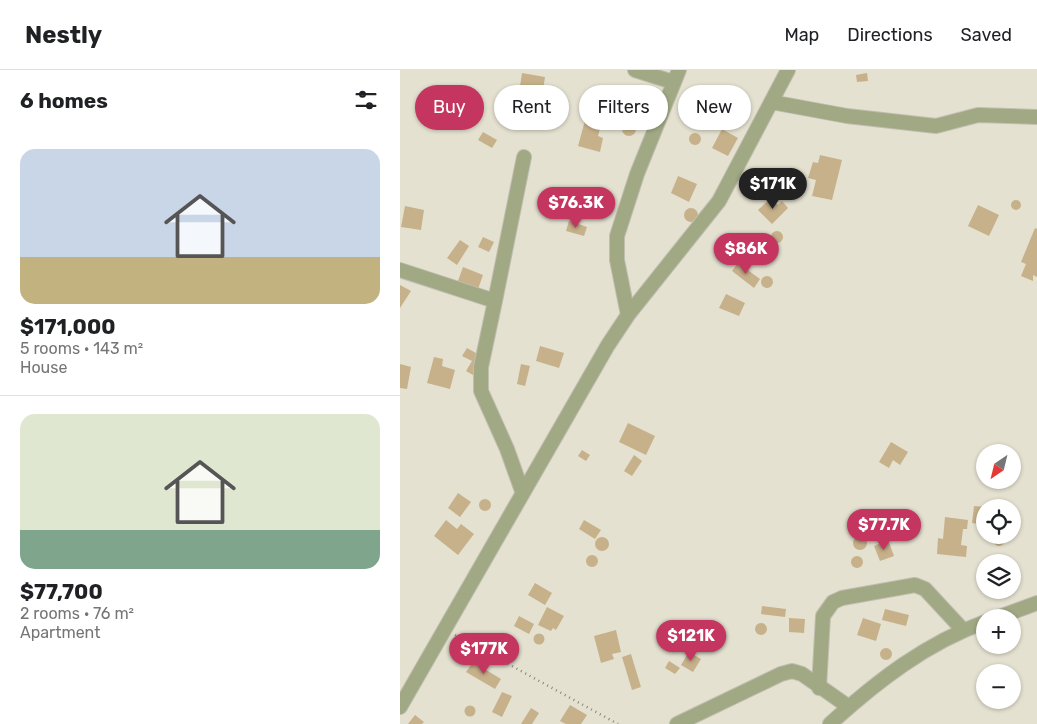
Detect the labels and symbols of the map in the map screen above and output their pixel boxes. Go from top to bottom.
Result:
pin: $171K [738,168,808,210]
pin: $76.3K [535,186,617,229]
pin: $86K [716,232,776,275]
north arrow [976,444,1021,489]
pin: $77.7K [843,508,925,551]
pin: $121K [656,620,726,662]
pin: $177K [449,632,519,675]

